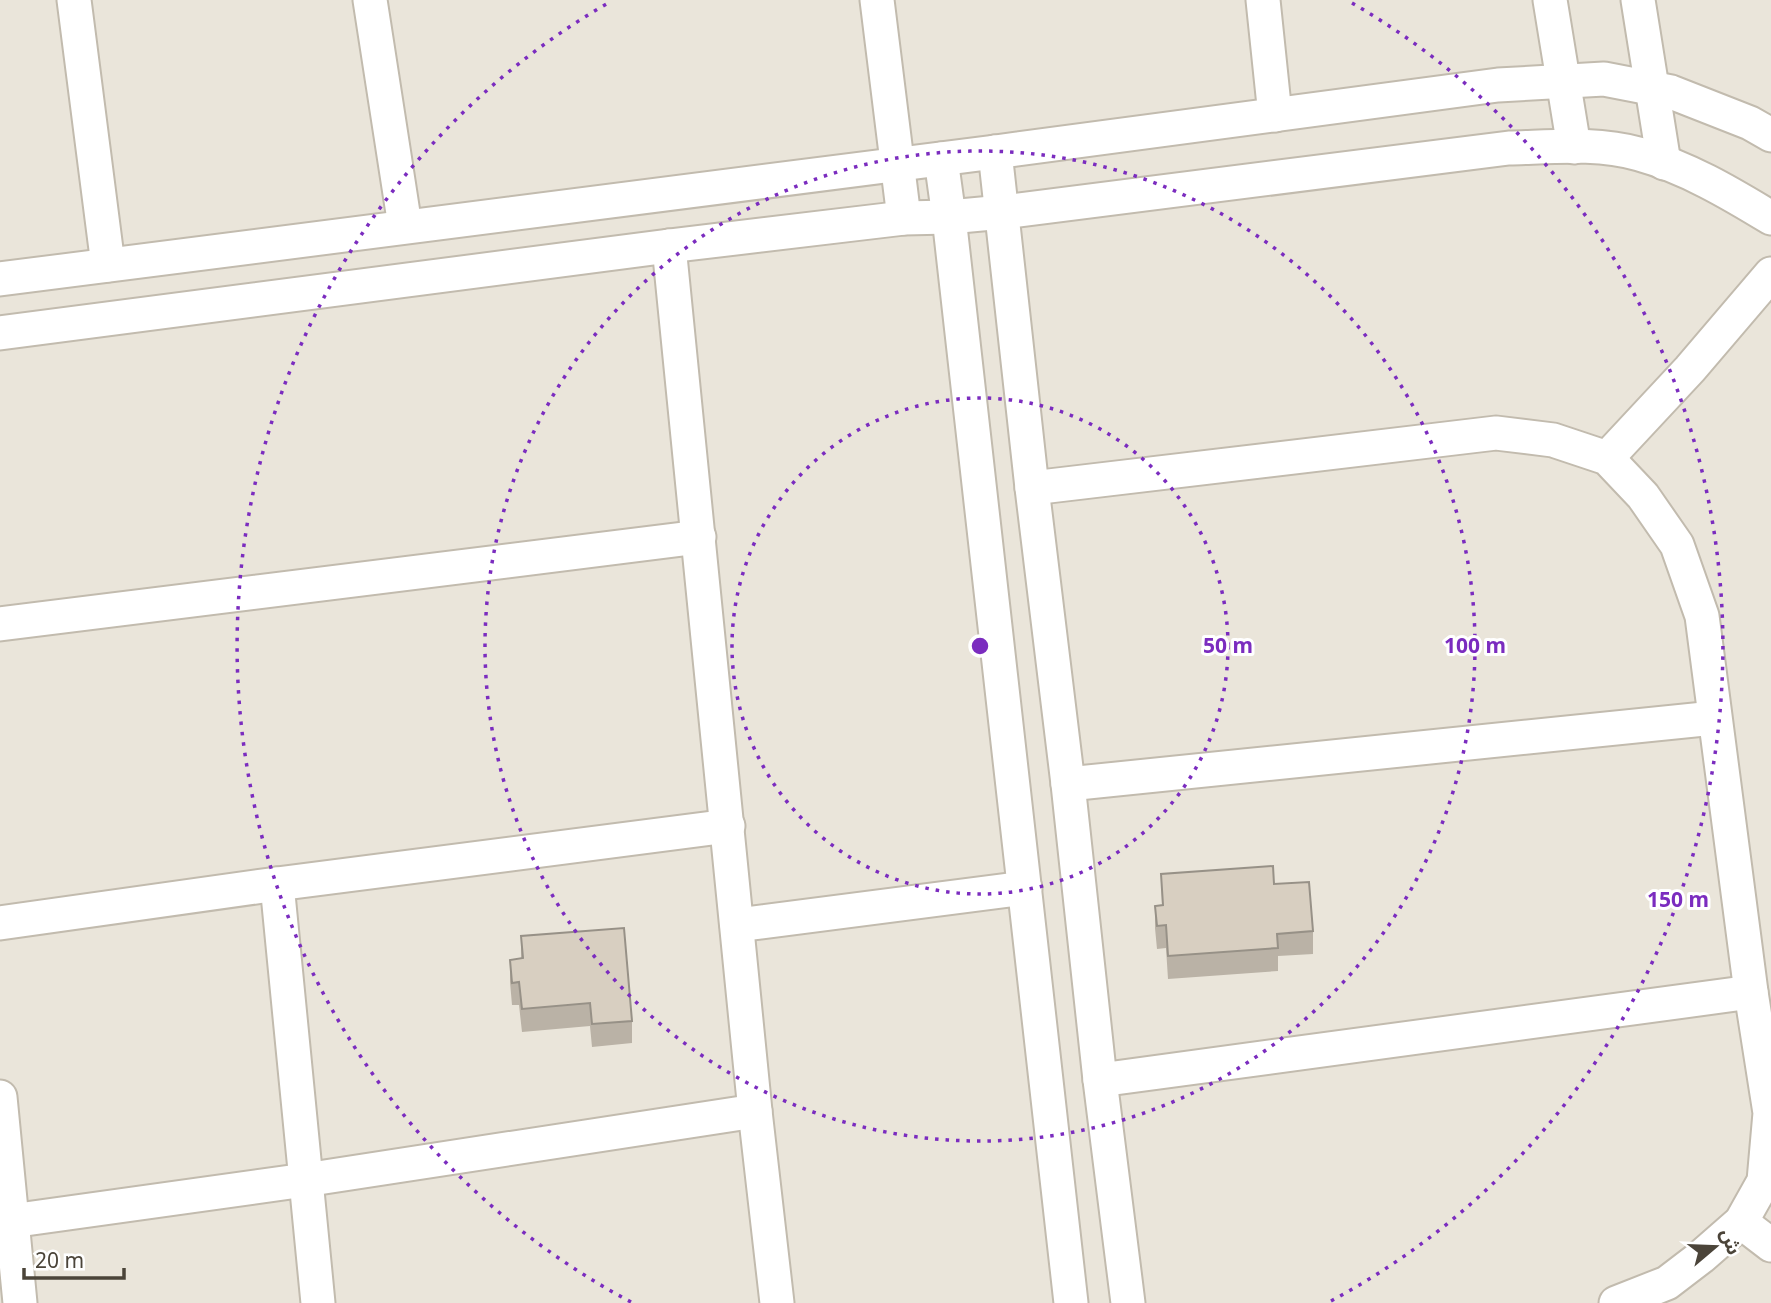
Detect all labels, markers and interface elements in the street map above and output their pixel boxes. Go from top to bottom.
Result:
text: 50 m [1203,631,1253,659]
text: 100 m [1444,631,1506,659]
centre of rings [968,634,992,658]
text: 150 m [1647,885,1709,913]
north arrow [1680,1212,1750,1282]
text: ش [1715,1225,1748,1258]
scale bar [24,1236,124,1280]
text: 20 m [35,1246,84,1274]

